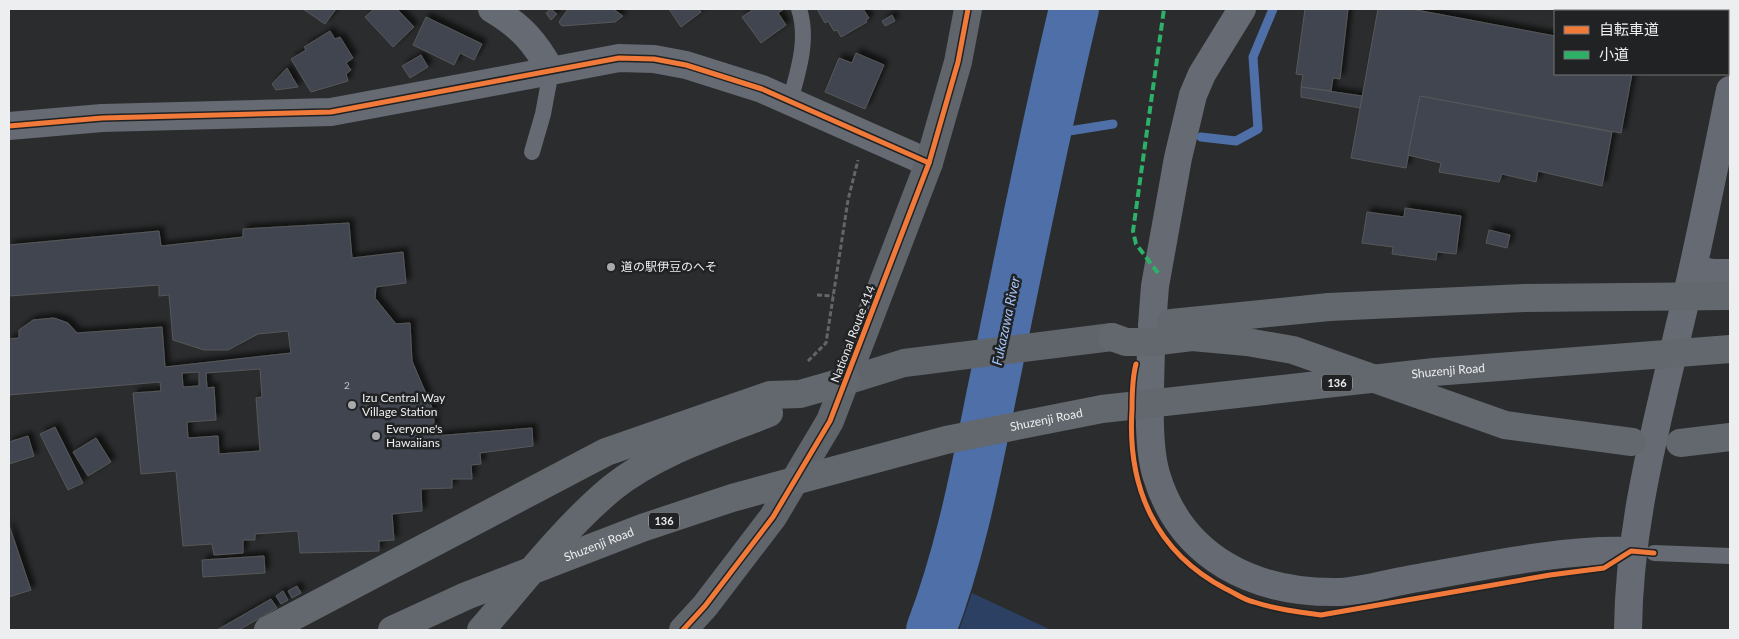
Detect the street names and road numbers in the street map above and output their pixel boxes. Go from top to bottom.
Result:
street label: National Route 414 [827,283,878,385]
street label: Shuzenji Road [1411,360,1485,381]
road number: 136 [1322,374,1352,392]
street label: Shuzenji Road [1009,405,1084,434]
road number: 136 [649,512,679,530]
street label: Shuzenji Road [562,524,636,564]

